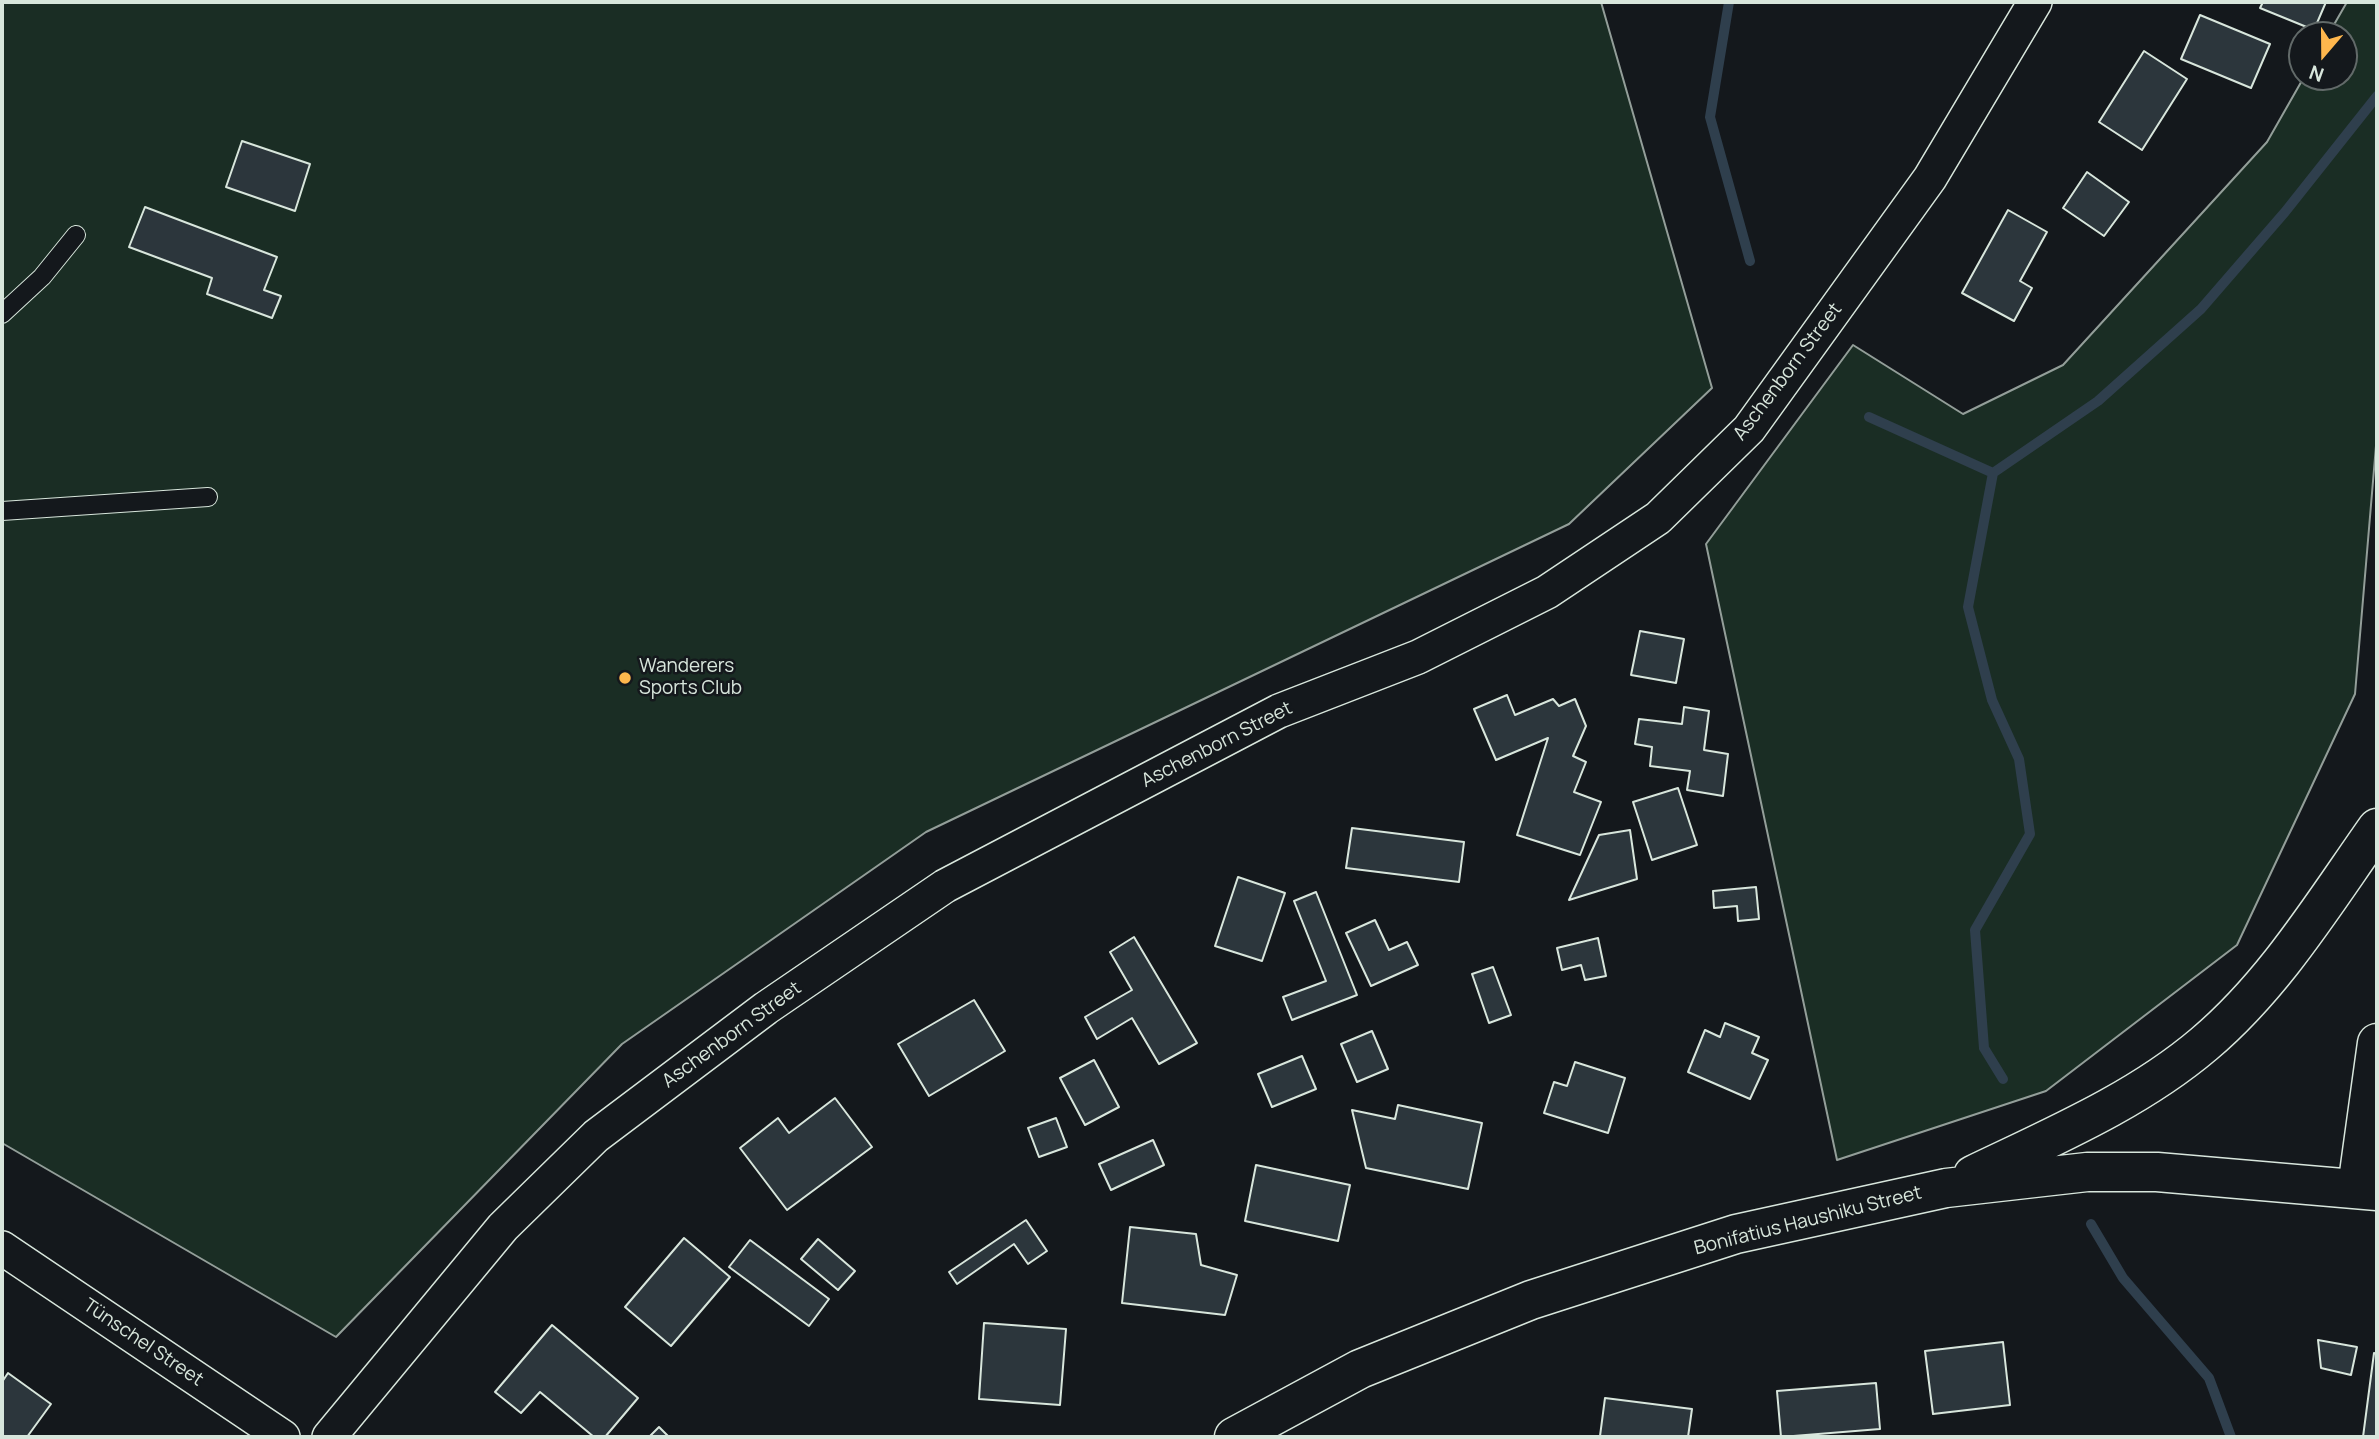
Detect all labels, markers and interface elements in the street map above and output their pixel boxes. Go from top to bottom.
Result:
north arrow [2288,21,2358,91]
text: N [2306,59,2327,88]
street label: Aschenborn Street [1729,299,1847,445]
place label: Wanderers Sports Club [639,656,742,700]
marker: Wanderers Sports Club [617,670,633,686]
street label: Aschenborn Street [1138,697,1296,793]
street label: Aschenborn Street [658,977,806,1093]
street label: Bonifatius Haushiku Street [1692,1182,1924,1260]
street label: Tünschel Street [79,1294,207,1392]

